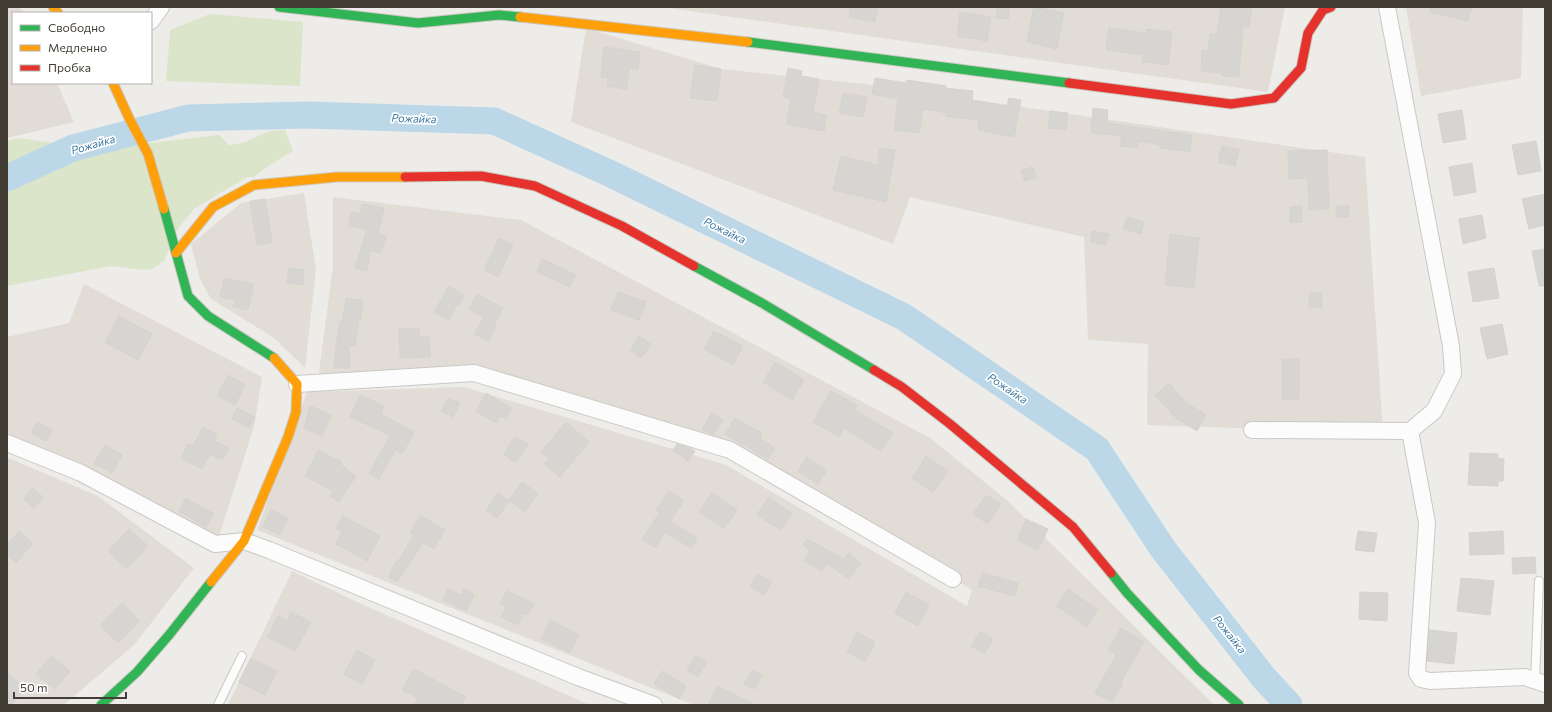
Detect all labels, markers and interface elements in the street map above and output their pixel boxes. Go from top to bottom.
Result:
legend [12,12,152,84]
text: Свободно [48,20,105,34]
text: Медленно [48,40,107,54]
text: Пробка [48,60,91,74]
water label: Рожайка [391,111,437,125]
water label: Рожайка [69,131,117,156]
water label: Рожайка [702,214,748,246]
water label: Рожайка [986,370,1031,406]
water label: Рожайка [1211,612,1249,656]
scale bar [14,674,126,700]
text: 50 m [20,680,48,694]

